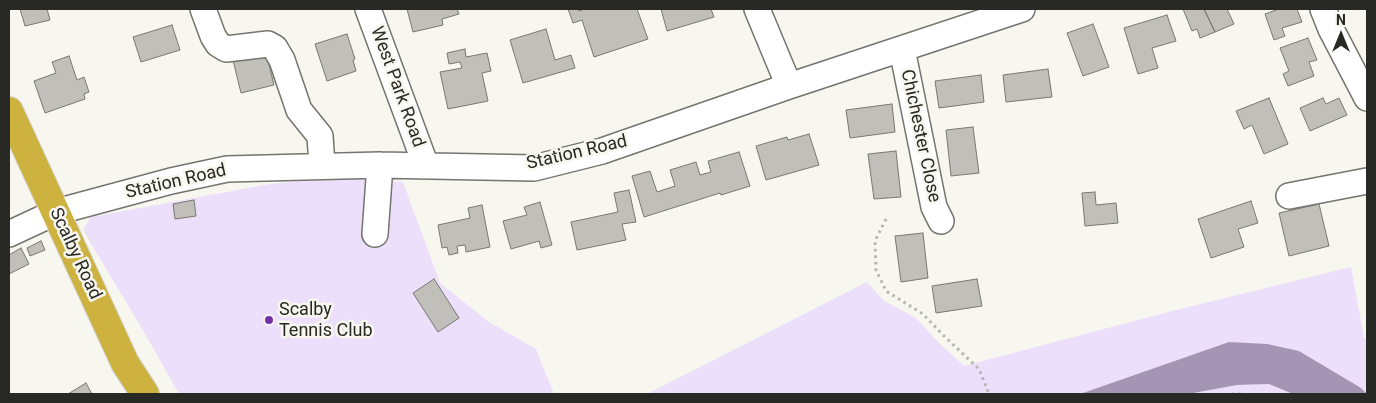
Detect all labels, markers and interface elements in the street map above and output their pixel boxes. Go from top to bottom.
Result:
north arrow [1316,10,1366,60]
text: N [1336,12,1346,28]
street label: West Park Road [365,24,429,150]
street label: Chichester Close [895,68,945,204]
street label: Station Road [525,131,629,175]
street label: Station Road [124,160,228,204]
street label: Scalby Road [44,205,106,303]
place label: Scalby Tennis Club [279,299,373,342]
marker: Scalby Tennis Club [263,314,275,326]

